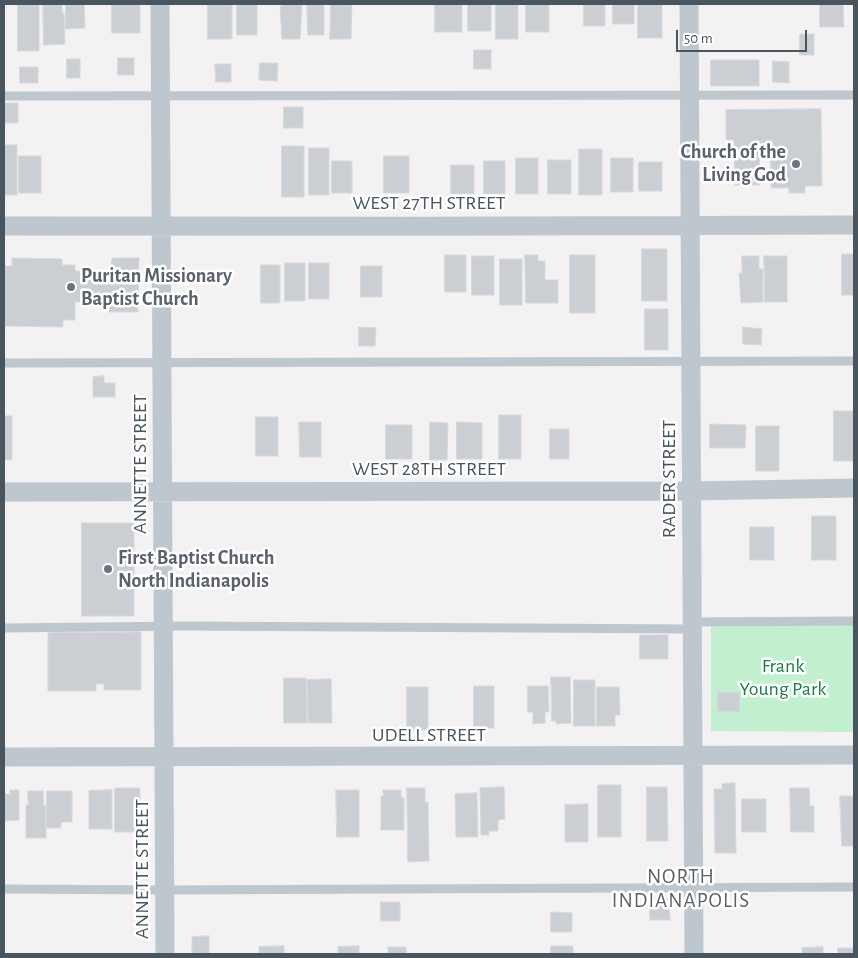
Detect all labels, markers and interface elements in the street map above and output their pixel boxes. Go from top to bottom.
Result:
scale bar [678,20,809,52]
text: 50 m [684,31,713,46]
place label: Church of the Living God [680,140,786,187]
marker: Church of the Living God [790,158,802,170]
street label: WEST 27TH STREET [352,191,506,215]
place label: Puritan Missionary Baptist Church [81,264,232,311]
marker: Puritan Missionary Baptist Church [65,281,77,293]
street label: ANNETTE STREET [128,394,152,534]
street label: RADER STREET [657,420,681,538]
street label: WEST 28TH STREET [352,457,506,481]
place label: First Baptist Church North Indianapolis [118,546,274,593]
marker: First Baptist Church North Indianapolis [102,563,114,575]
park label: Frank Young Park [740,654,826,701]
street label: UDELL STREET [372,723,486,747]
street label: ANNETTE STREET [130,799,154,939]
district label: NORTH INDIANAPOLIS [610,864,752,914]

